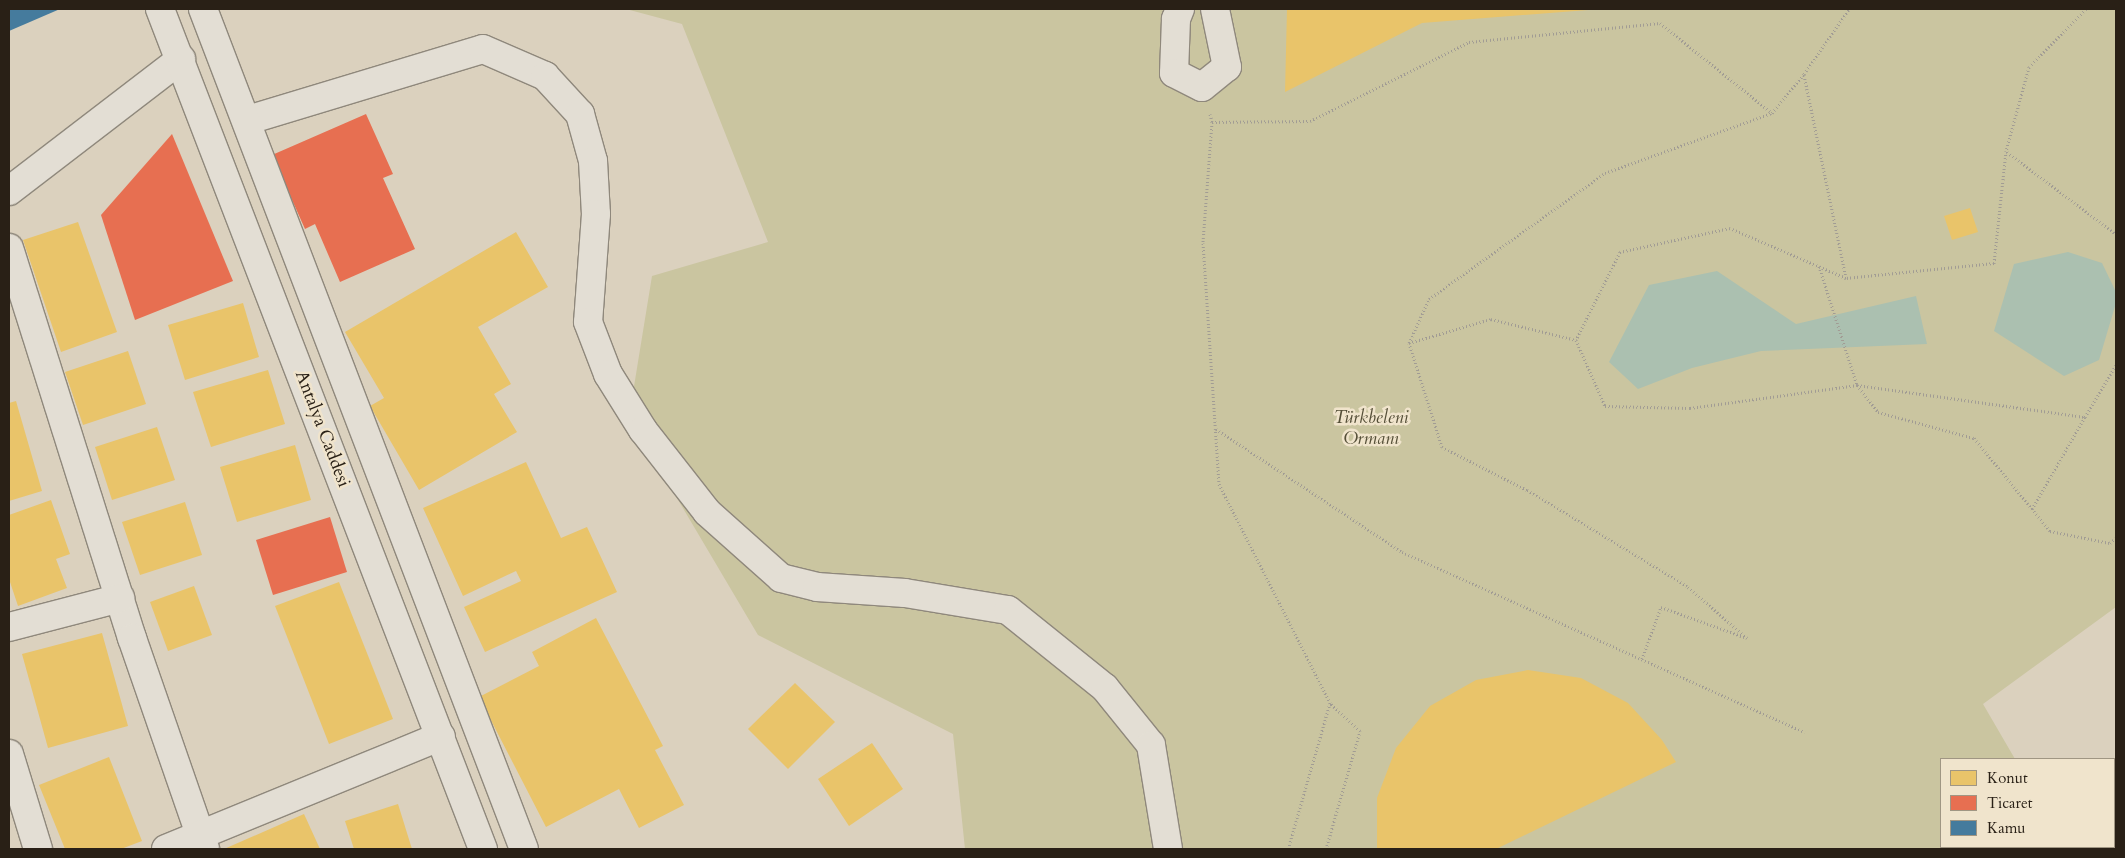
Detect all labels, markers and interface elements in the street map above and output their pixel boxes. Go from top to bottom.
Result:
street label: Antalya Caddesi [290,368,354,490]
park label: Türkbeleni Ormanı [1334,408,1408,450]
legend [1940,758,2115,848]
text: Konut [1987,768,2028,788]
text: Ticaret [1987,793,2033,813]
text: Kamu [1987,818,2026,838]

